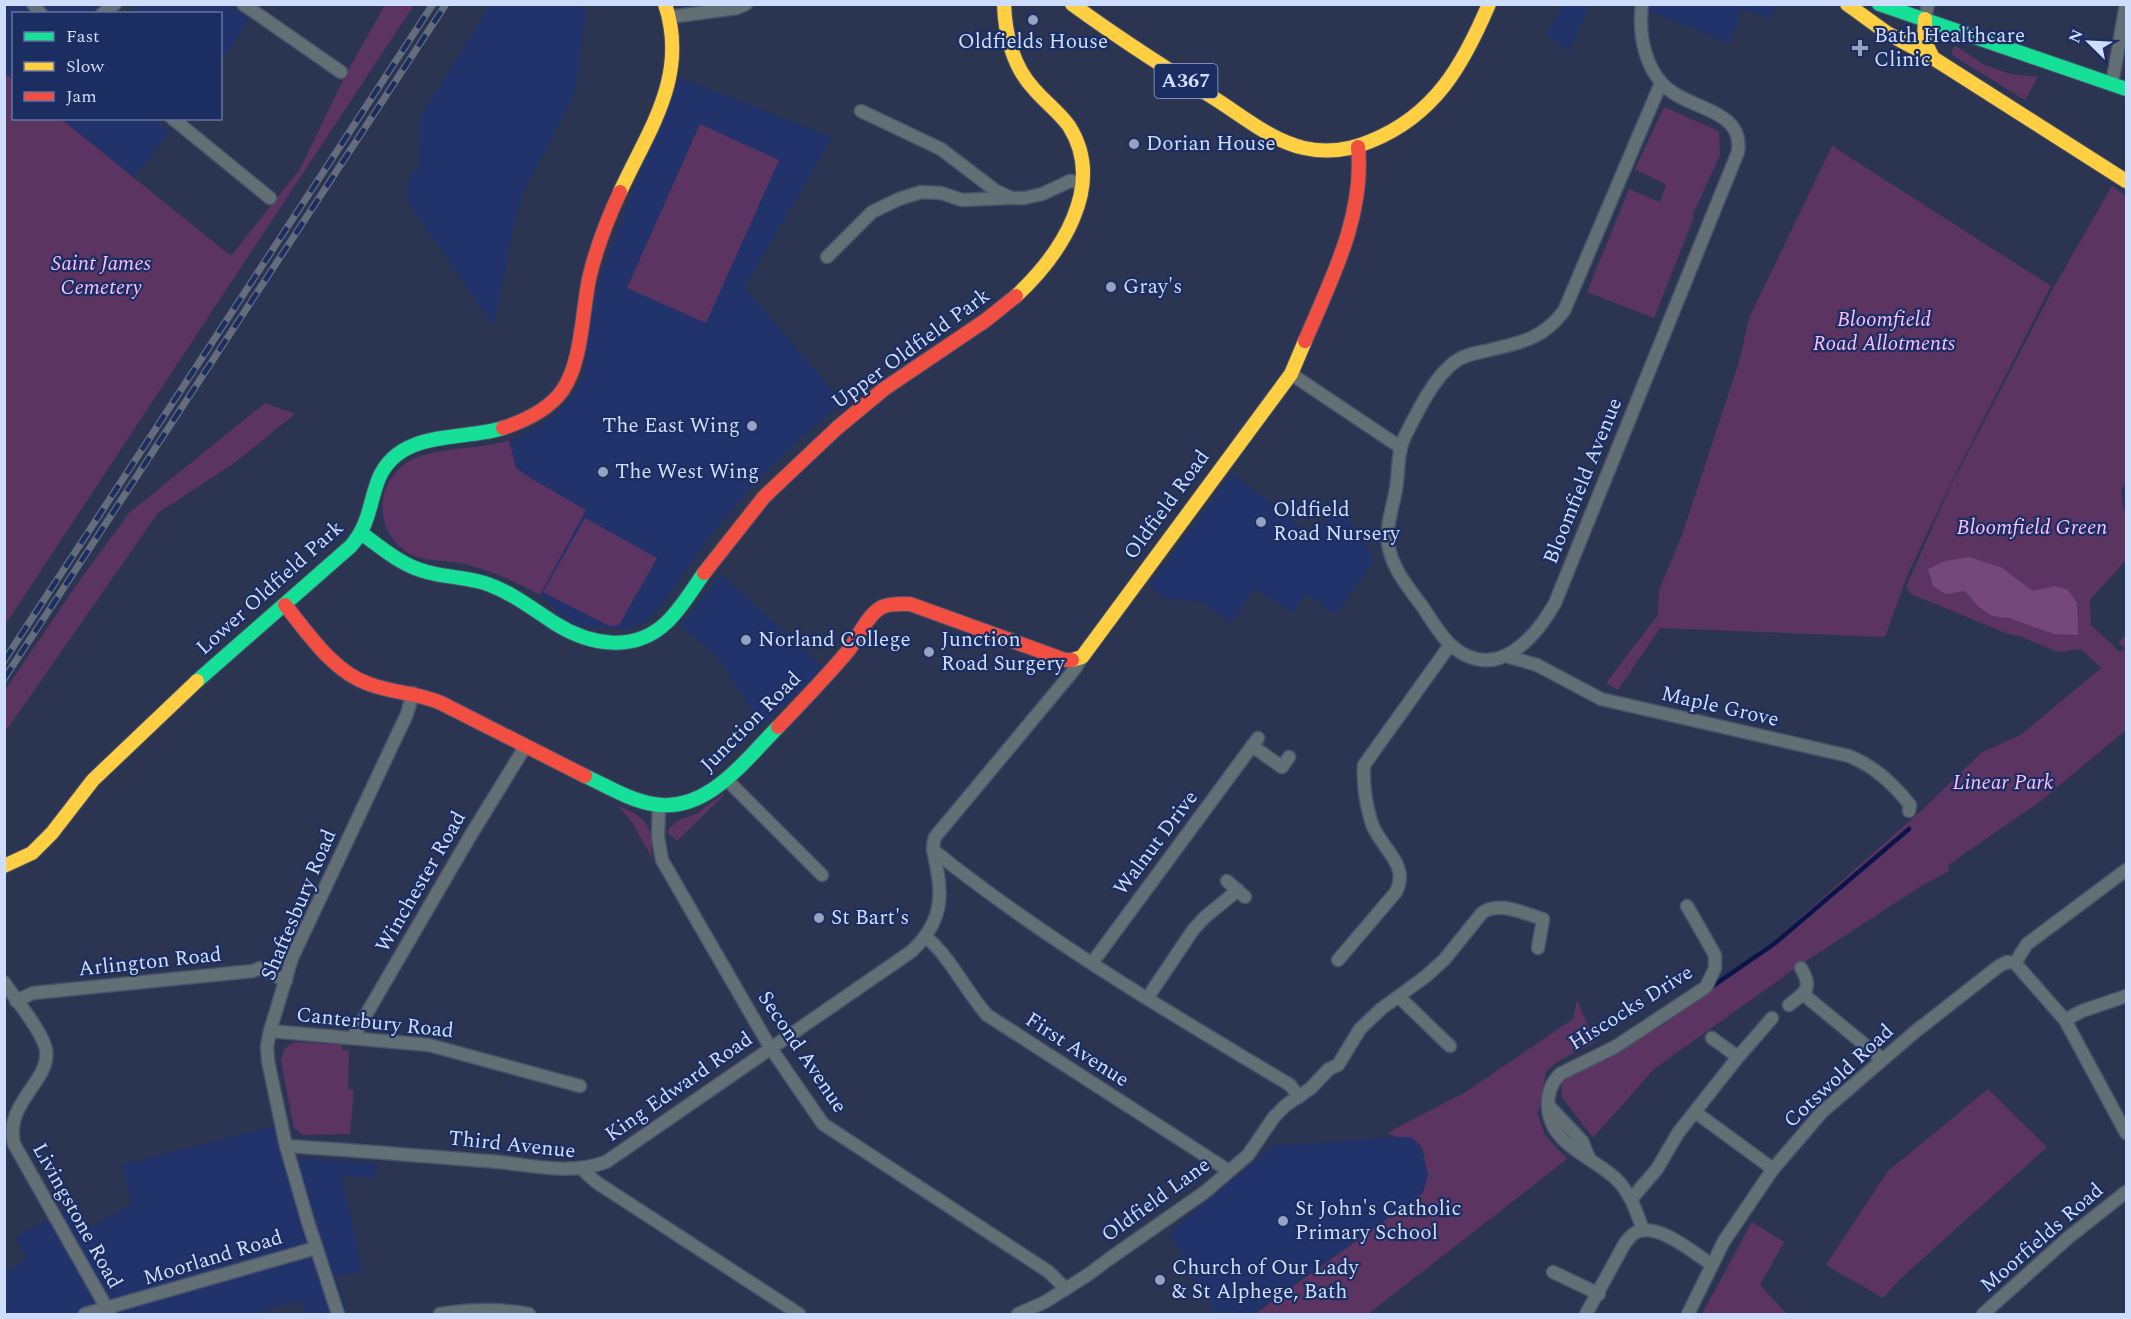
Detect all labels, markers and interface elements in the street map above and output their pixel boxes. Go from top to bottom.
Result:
legend [12,12,222,120]
north arrow [2059,12,2119,72]
marker: Oldfields House [1026,13,1040,27]
place label: Bath Healthcare Clinic [1874,20,2025,76]
text: Fast [66,23,99,50]
text: N [2063,25,2090,47]
place label: Oldfields House [958,26,1108,58]
marker: Bath Healthcare Clinic [1851,39,1869,57]
text: Slow [66,53,105,80]
road number: A367 [1154,64,1218,98]
text: Jam [66,83,97,110]
place label: Dorian House [1146,128,1276,160]
marker: Dorian House [1127,137,1141,151]
park label: Saint James Cemetery [51,248,151,304]
place label: Gray's [1123,271,1182,303]
street label: Upper Oldfield Park [825,280,997,418]
marker: Gray's [1104,280,1118,294]
park label: Bloomfield Road Allotments [1813,304,1956,360]
street label: Bloomfield Avenue [1535,393,1631,569]
place label: The East Wing [602,410,740,442]
marker: The East Wing [745,419,759,433]
street label: Oldfield Road [1116,443,1218,567]
place label: The West Wing [615,456,759,488]
marker: The West Wing [596,465,610,479]
place label: Oldfield Road Nursery [1273,494,1401,550]
park label: Bloomfield Green [1957,512,2107,544]
street label: Lower Oldfield Park [189,513,351,663]
marker: Oldfield Road Nursery [1254,515,1268,529]
place label: Norland College [758,624,911,656]
place label: Junction Road Surgery [941,624,1066,680]
marker: Norland College [739,633,753,647]
marker: Junction Road Surgery [922,645,936,659]
street label: Junction Road [693,664,809,780]
street label: Maple Grove [1658,678,1782,736]
park label: Linear Park [1952,767,2054,799]
street label: Walnut Drive [1106,784,1206,902]
street label: Winchester Road [367,805,475,959]
street label: Shaftesbury Road [253,824,345,986]
place label: St Bart's [831,902,909,934]
marker: St Bart's [812,911,826,925]
street label: Arlington Road [77,939,223,985]
street label: Hiscocks Drive [1563,957,1699,1059]
street label: Second Avenue [749,984,855,1120]
street label: Canterbury Road [295,999,455,1047]
street label: First Avenue [1019,1004,1135,1096]
street label: Cotswold Road [1777,1016,1901,1136]
street label: King Edward Road [598,1024,760,1150]
street label: Third Avenue [447,1122,577,1168]
street label: Livingstone Road [24,1137,130,1295]
street label: Oldfield Lane [1095,1149,1217,1251]
street label: Moorfields Road [1973,1175,2111,1301]
place label: St John's Catholic Primary School [1295,1193,1462,1249]
marker: St John's Catholic Primary School [1276,1214,1290,1228]
street label: Moorland Road [139,1222,287,1294]
place label: Church of Our Lady & St Alphege, Bath [1172,1252,1359,1308]
marker: Church of Our Lady & St Alphege, Bath [1153,1273,1167,1287]

